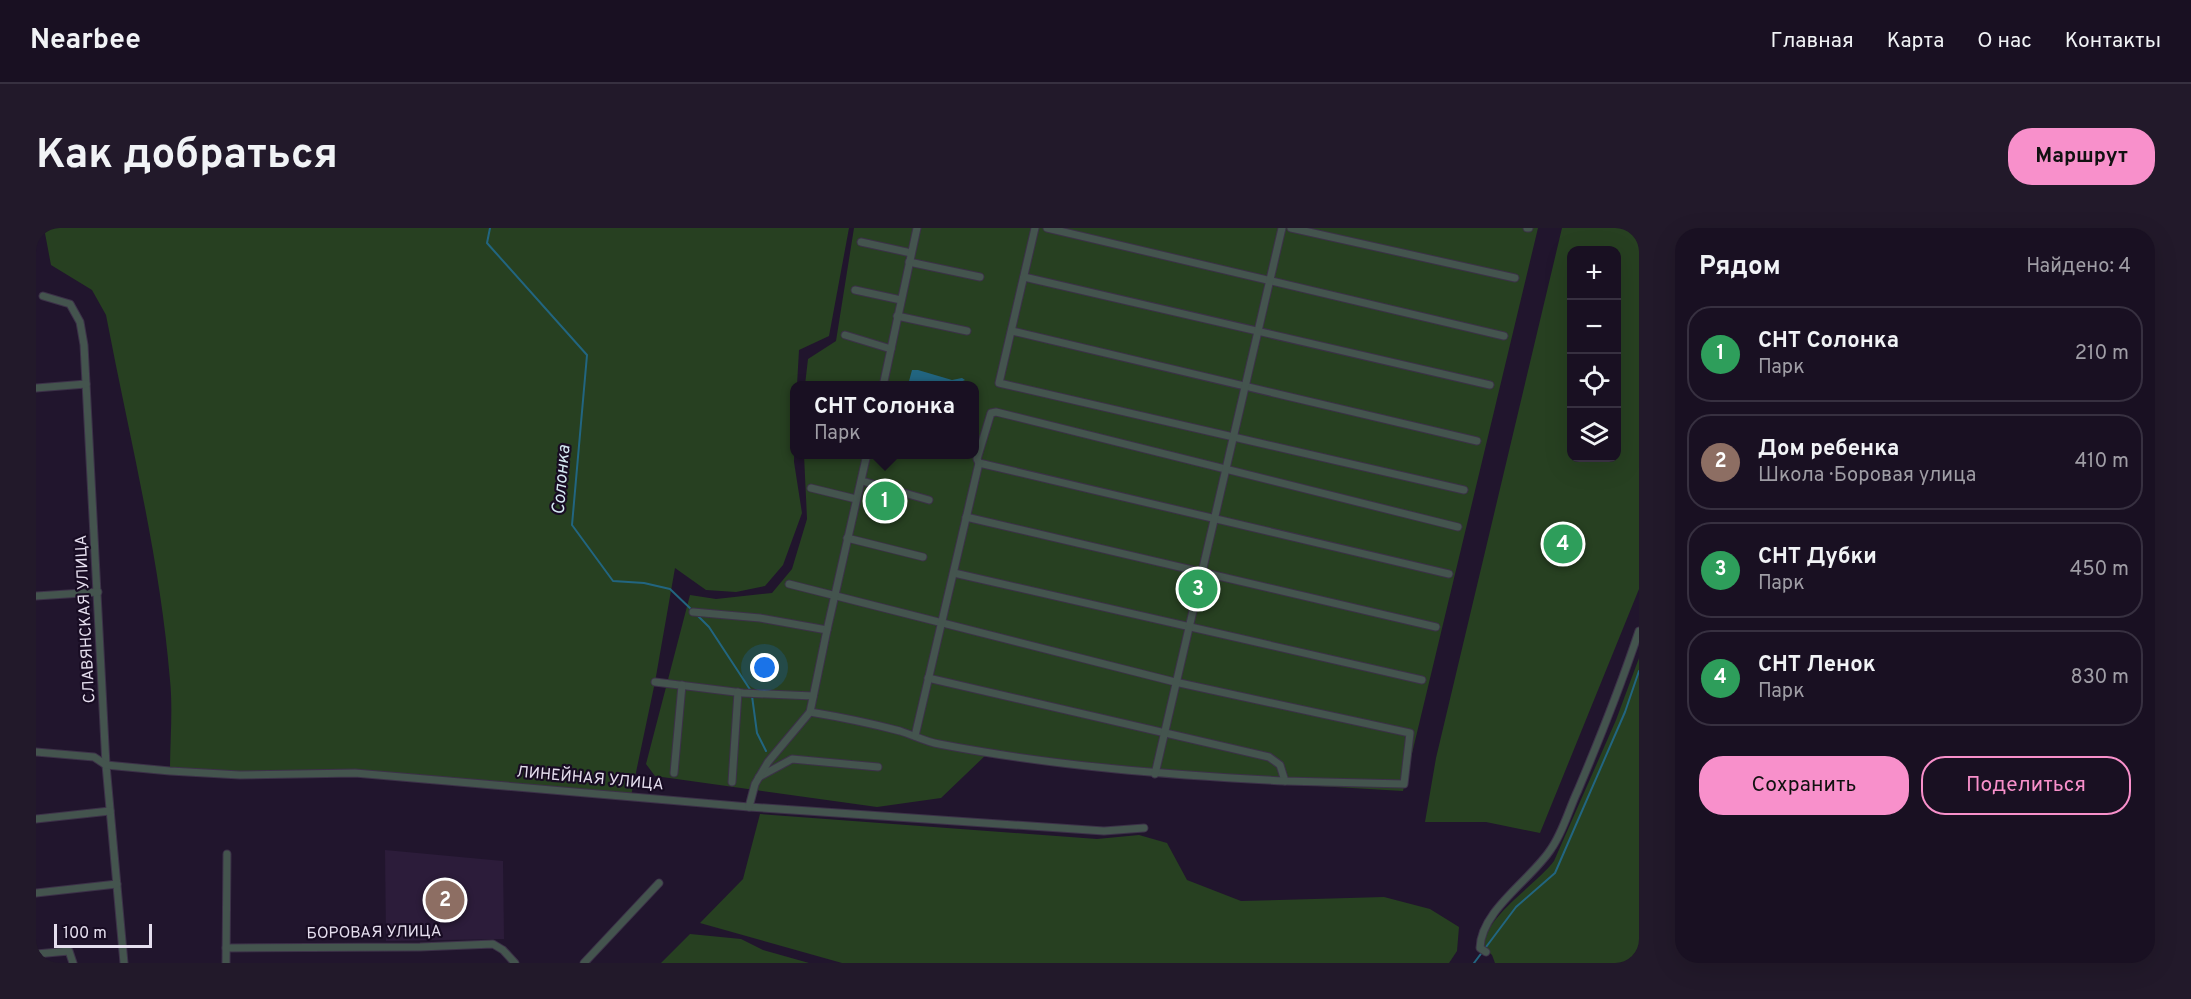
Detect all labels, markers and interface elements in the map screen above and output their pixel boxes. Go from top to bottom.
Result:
text: Nearbee [30,23,141,59]
text: Главная [1770,28,1854,55]
text: Карта [1887,28,1944,55]
text: О нас [1977,28,2032,55]
text: Контакты [2065,28,2161,55]
button: Маршрут [2008,128,2155,185]
text: Как добраться [36,130,338,183]
map controls [1567,246,1621,462]
button: + [1567,246,1621,300]
text: Рядом [1699,251,1781,284]
text: Найдено: 4 [2026,254,2131,280]
button: − [1567,300,1621,354]
text: СНТ Солонка [1758,328,1899,355]
text: 1 [1717,341,1725,367]
text: 210 m [2075,341,2129,367]
button: locate [1567,354,1621,408]
text: Парк [1758,355,1805,381]
popup [790,381,979,459]
text: СНТ Солонка [814,394,955,421]
button: layers [1567,408,1621,462]
text: Парк [814,421,861,447]
text: Дом ребенка [1758,436,1899,463]
water label: Солонка [547,443,577,516]
text: 2 [1714,449,1727,475]
text: 410 m [2075,449,2129,475]
text: Школа · Боровая улица [1758,463,1976,489]
pin: 1 [866,478,904,524]
pin: 4 [1544,522,1582,566]
street label: СЛАВЯНСКАЯ УЛИЦА [72,534,100,704]
text: СНТ Дубки [1758,544,1877,571]
text: 3 [1715,557,1727,583]
text: 450 m [2070,557,2129,583]
pin: 3 [1178,566,1218,612]
text: Парк [1758,571,1805,597]
text: СНТ Ленок [1758,652,1876,679]
your location [750,653,779,682]
text: 4 [1714,665,1727,691]
text: 830 m [2070,665,2129,691]
text: Парк [1758,679,1805,705]
button: Сохранить [1699,756,1909,815]
button: Поделиться [1921,756,2131,815]
street label: ЛИНЕЙНАЯ УЛИЦА [515,761,665,795]
pin: 2 [426,878,464,922]
scale bar [54,921,152,948]
street label: БОРОВАЯ УЛИЦА [306,922,442,944]
text: 100 m [63,924,107,944]

